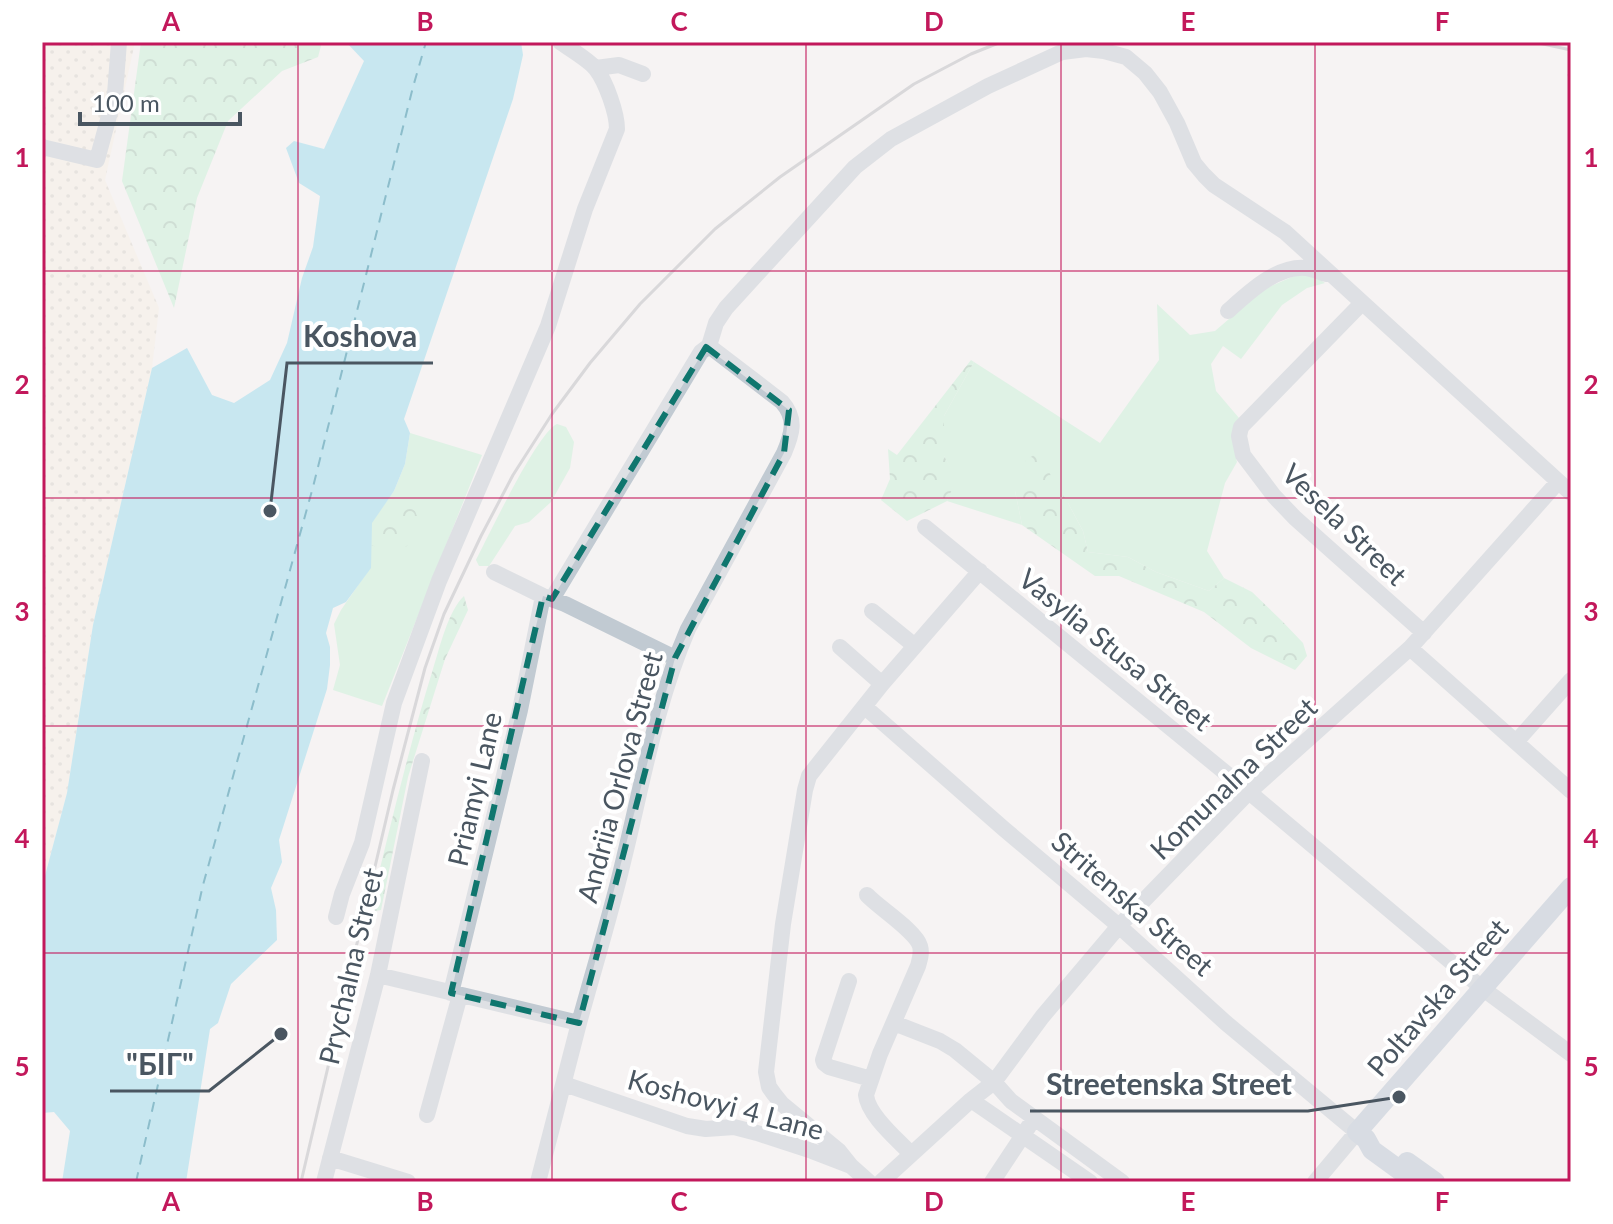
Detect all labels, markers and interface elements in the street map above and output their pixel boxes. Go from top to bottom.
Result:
text: A [161,5,181,37]
text: B [416,5,434,37]
text: C [670,5,688,37]
text: D [924,5,944,37]
text: E [1181,5,1195,37]
text: F [1435,5,1449,37]
scale bar [80,76,240,126]
text: 100 m [92,88,160,117]
text: 1 [14,141,30,173]
text: 1 [1583,141,1599,173]
callout: Koshova [287,309,433,363]
text: Koshova [303,317,417,353]
text: 2 [14,368,30,400]
text: 2 [1583,368,1599,400]
street label: Vesela Street [1276,456,1414,592]
street label: Vasylia Stusa Street [1013,561,1219,737]
text: 3 [14,595,30,627]
text: 3 [1583,595,1599,627]
street label: Andriia Orlova Street [569,648,669,906]
street label: Komunalna Street [1143,690,1323,866]
street label: Priamyi Lane [440,709,508,869]
text: 4 [14,822,30,854]
text: 4 [1583,822,1599,854]
street label: Stritenska Street [1045,824,1221,982]
street label: Prychalna Street [311,864,389,1068]
street label: Poltavska Street [1359,911,1515,1083]
callout: "БІГ" [110,1037,209,1091]
text: "БІГ" [126,1045,194,1081]
text: 5 [14,1050,30,1082]
text: 5 [1583,1050,1599,1082]
callout: Streetenska Street [1030,1057,1308,1111]
street label: Koshovyi 4 Lane [624,1062,828,1146]
text: Streetenska Street [1046,1065,1292,1101]
text: A [161,1185,181,1217]
text: B [416,1185,434,1217]
text: C [670,1185,688,1217]
text: D [924,1185,944,1217]
text: E [1181,1185,1195,1217]
text: F [1435,1185,1449,1217]

